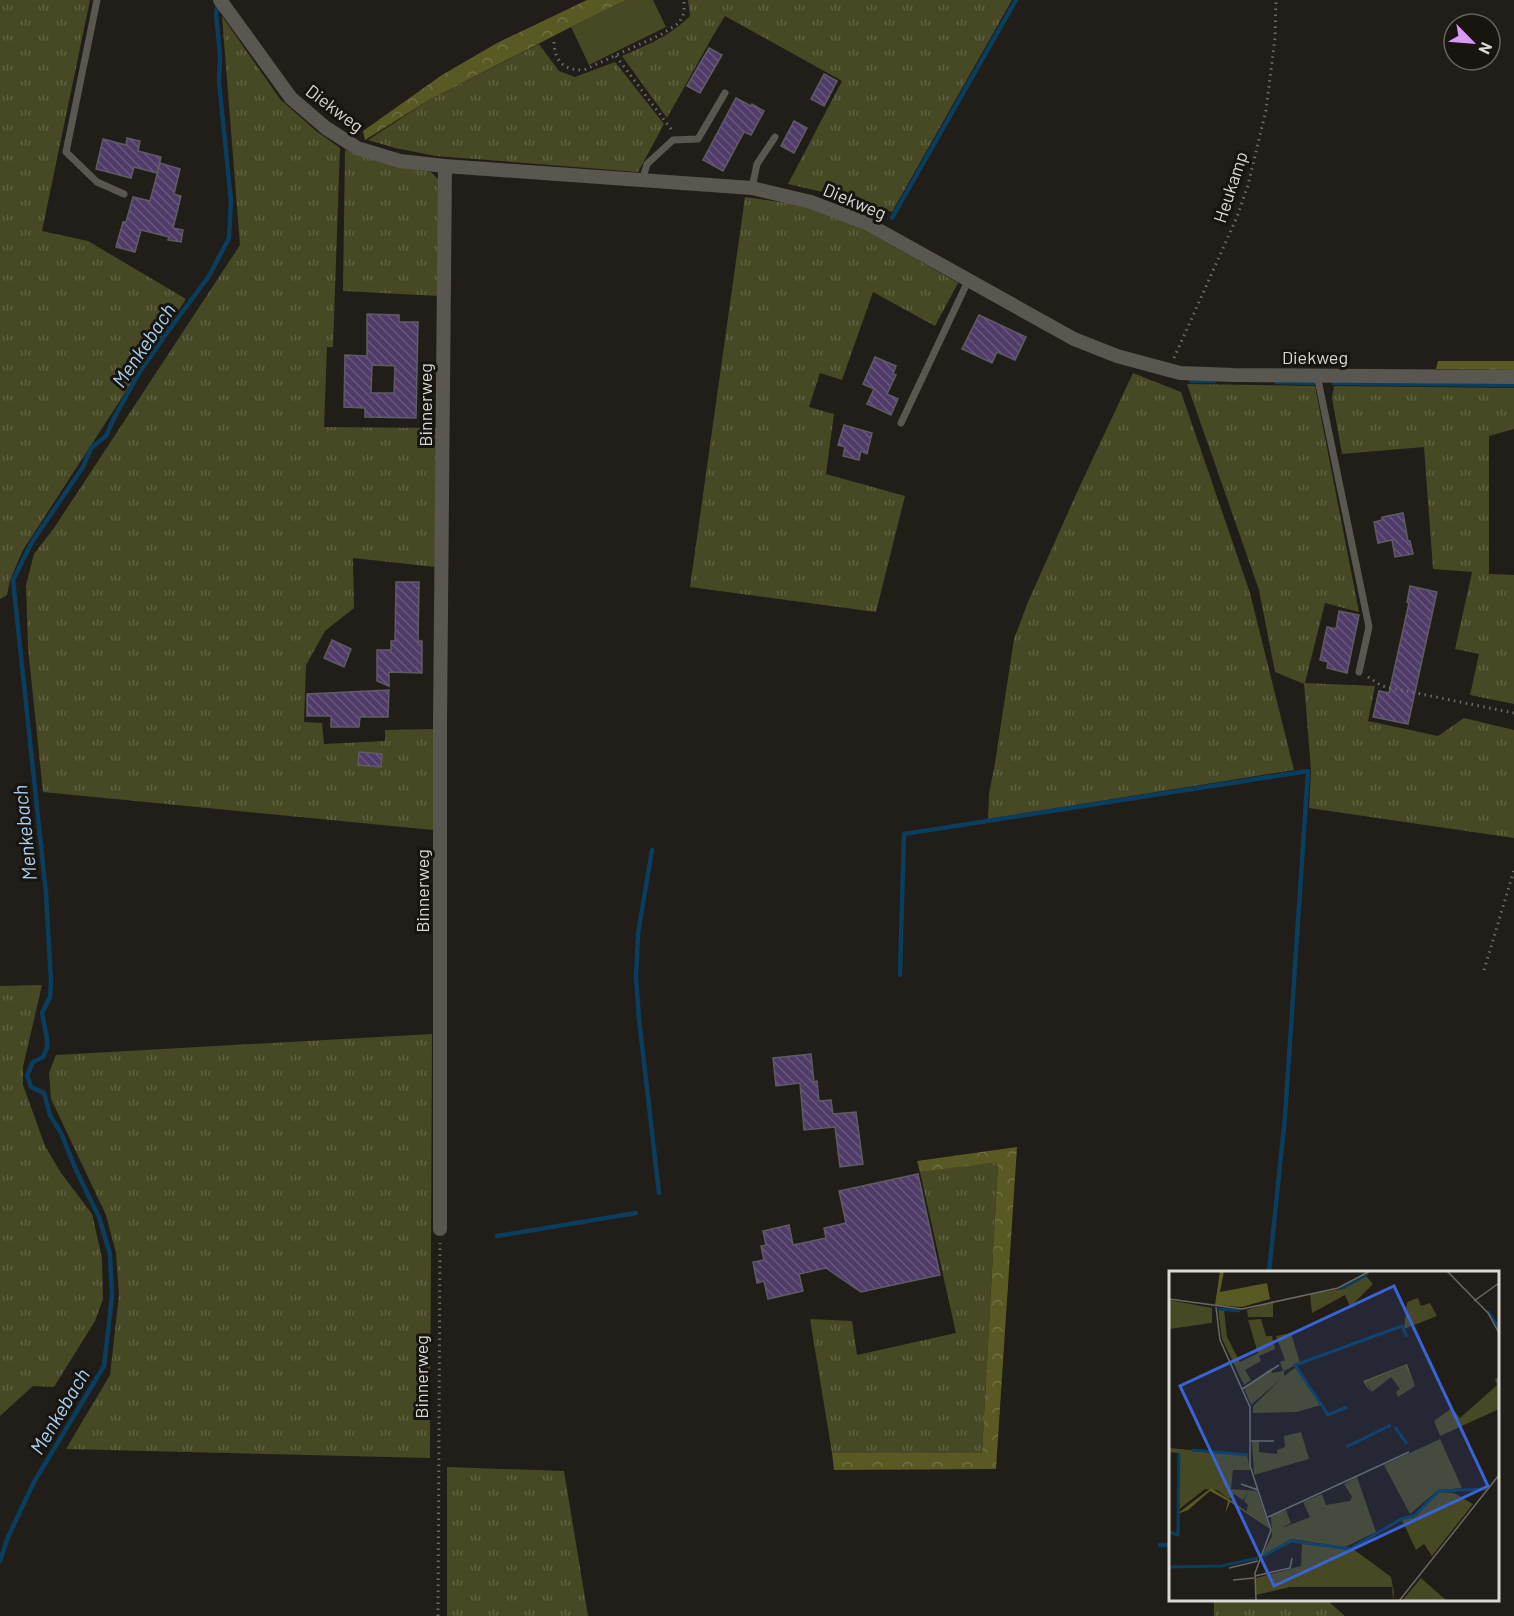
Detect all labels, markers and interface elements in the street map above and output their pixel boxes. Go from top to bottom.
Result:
north arrow [1442,12,1502,72]
text: N [1475,40,1497,57]
street label: Diekweg [302,79,368,137]
street label: Heukamp [1208,148,1252,226]
street label: Diekweg [820,178,890,224]
water label: Menkebach [106,298,180,392]
street label: Diekweg [1282,346,1348,368]
street label: Binnerweg [414,363,436,447]
water label: Menkebach [7,784,41,882]
street label: Binnerweg [411,849,433,933]
inset map [1169,1271,1499,1601]
street label: Binnerweg [410,1335,432,1419]
water label: Menkebach [24,1364,94,1458]

